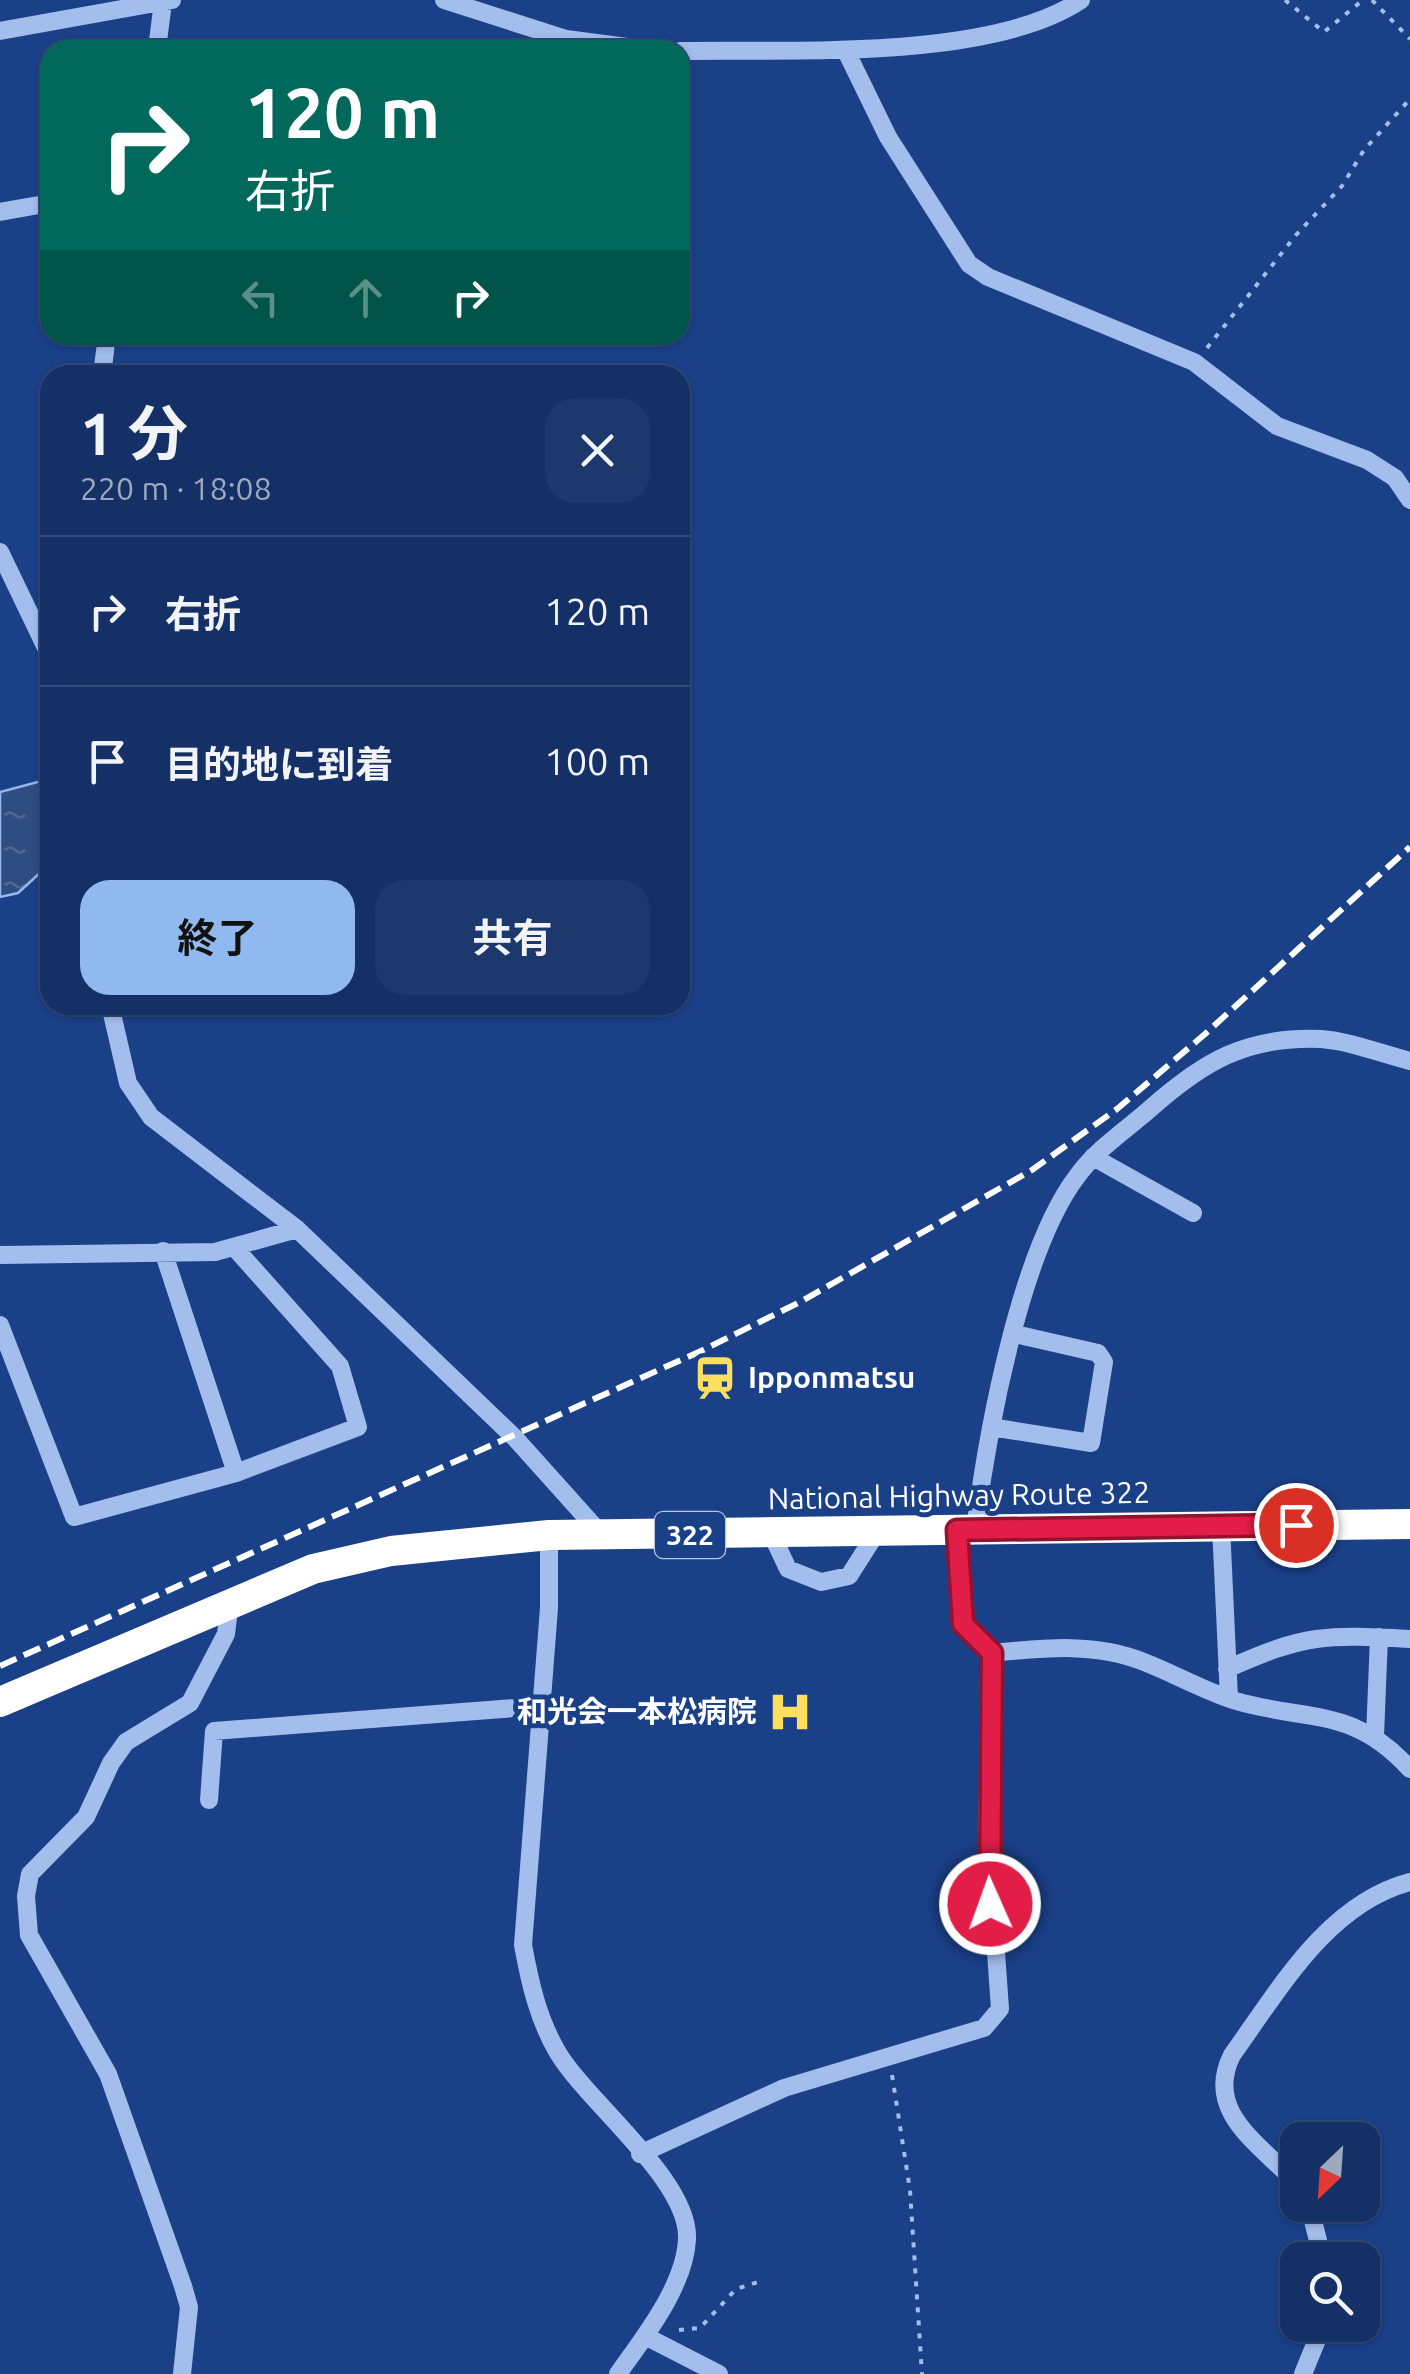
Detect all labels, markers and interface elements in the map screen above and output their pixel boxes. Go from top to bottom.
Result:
text: 120 m [245,73,440,151]
icon: right [80,80,210,210]
text: 右折 [245,165,335,216]
icon: left [233,270,288,325]
icon: ahead [338,270,393,325]
icon: right [443,270,498,325]
button: close [545,398,650,503]
text: 1 分 [80,399,188,466]
text: 220 m · 18:08 [80,470,272,506]
icon: right [80,584,135,639]
text: 120 m [544,590,650,632]
text: 右折 [165,593,241,635]
icon: arrive [80,734,135,789]
text: 100 m [544,740,650,782]
text: 目的地に到着 [165,743,393,785]
button: 終了 [80,880,355,995]
button: 共有 [375,880,650,995]
station icon: Ipponmatsu [691,1354,739,1402]
place label: Ipponmatsu [748,1360,915,1394]
street label: National Highway Route 322 [767,1475,1151,1515]
pin [1254,1483,1339,1568]
icon: arrive [1269,1498,1324,1553]
road number: 322 [655,1512,725,1558]
hospital icon: 和光会一本松病院 [766,1688,814,1736]
place label: 和光会一本松病院 [517,1694,757,1728]
position arrow [938,1852,1042,1956]
north arrow [1280,2122,1380,2222]
map controls [1280,2122,1380,2342]
button: search [1280,2242,1380,2342]

